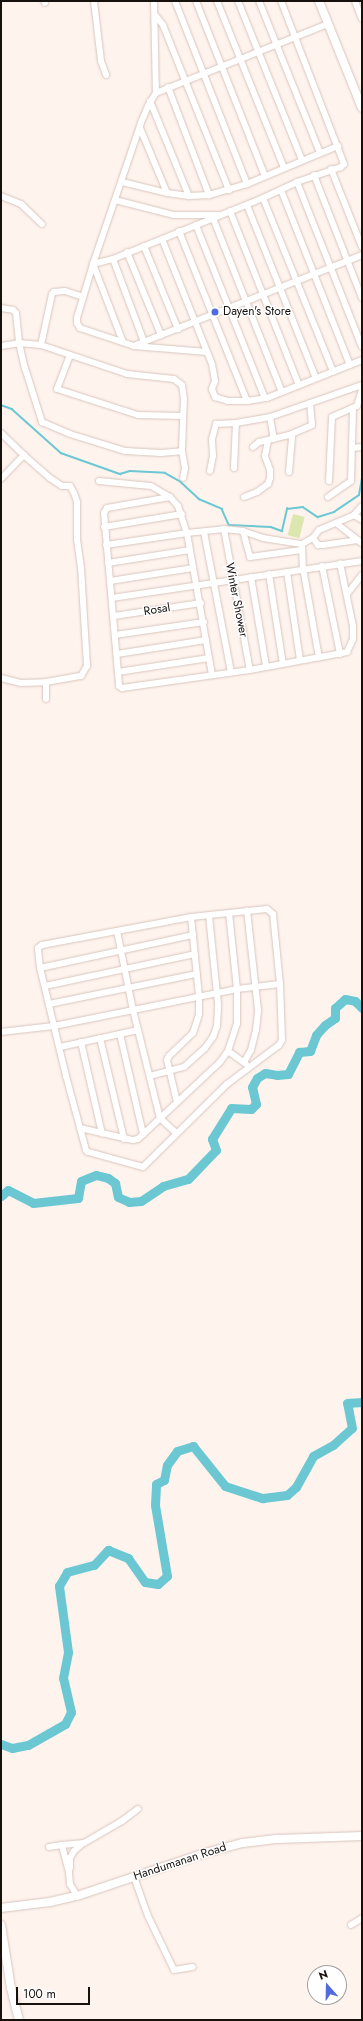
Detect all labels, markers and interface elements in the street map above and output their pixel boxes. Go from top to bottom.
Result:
place label: Dayen's Store [223,305,291,319]
marker: Dayen's Store [210,307,220,317]
street label: Winter Shower [222,562,250,638]
street label: Rosal [143,601,171,619]
street label: Handumanan Road [132,1840,228,1884]
north arrow [307,1965,347,2005]
text: N [316,1966,330,1984]
scale bar [18,1979,92,2005]
text: 100 m [23,1985,56,2003]

